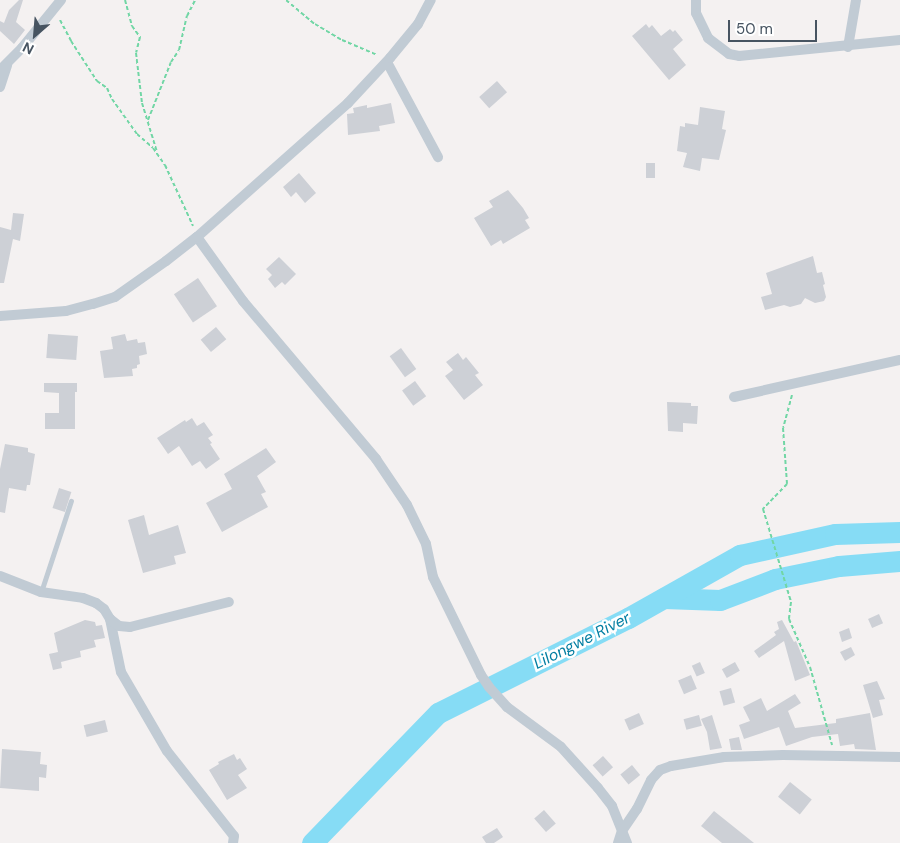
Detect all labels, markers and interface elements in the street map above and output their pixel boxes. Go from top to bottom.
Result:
north arrow [10,10,60,60]
scale bar [730,10,819,42]
text: 50 m [736,19,773,39]
text: N [20,38,37,59]
water label: Lilongwe River [530,608,634,674]

